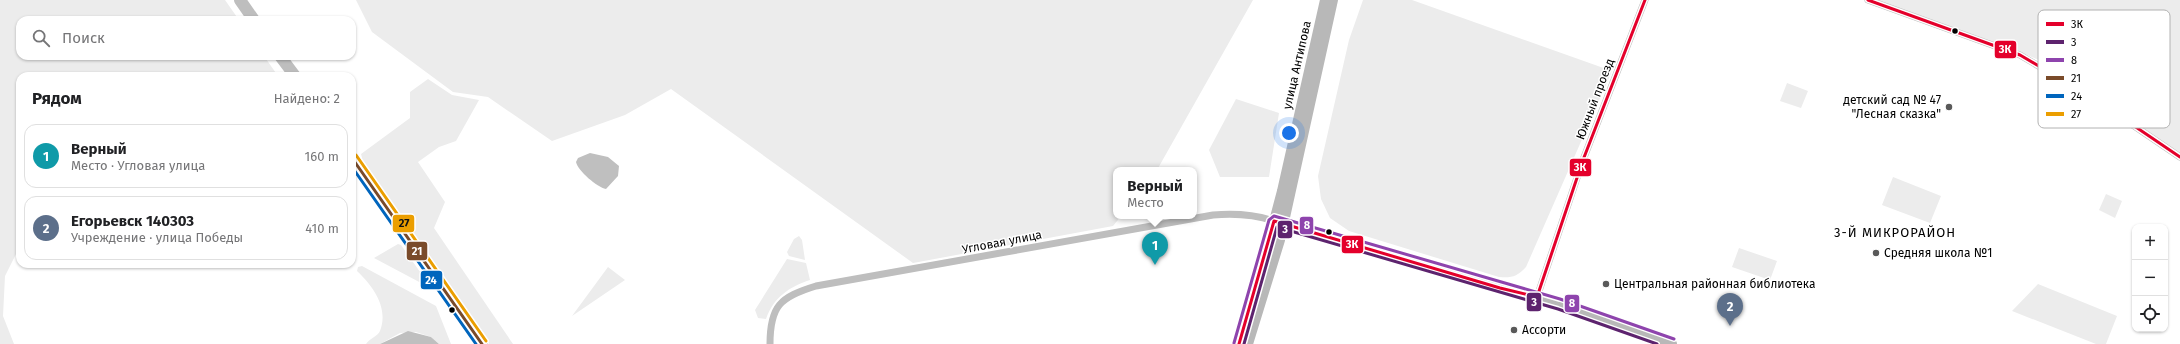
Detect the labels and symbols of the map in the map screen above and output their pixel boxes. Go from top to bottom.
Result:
legend [2038,10,2170,128]
text: 3К [2071,18,2083,31]
street label: улица Антипова [1280,19,1314,111]
unlabelled marker [1950,26,1960,36]
text: 3 [2071,36,2077,49]
line badge: 3К [1994,40,2017,59]
text: 3К [1998,43,2011,56]
text: 8 [2071,54,2077,67]
street label: Южный проезд [1573,56,1617,141]
text: 21 [2071,72,2081,85]
text: 24 [2071,90,2082,103]
place label: детский сад № 47 "Лесная сказка" [1843,93,1941,121]
marker: детский сад № 47 "Лесная сказка" [1944,102,1954,112]
text: 27 [2071,108,2081,121]
your location [1279,123,1299,143]
line badge: 3К [1569,158,1592,177]
text: 3К [1573,161,1586,174]
line badge: 27 [392,214,415,233]
line badge: 8 [1299,216,1314,235]
text: 27 [399,217,409,230]
text: 8 [1304,219,1311,232]
line badge: 3 [1277,220,1293,239]
text: 3 [1281,223,1288,236]
district label: 3-Й МИКРОРАЙОН [1834,225,1956,240]
street label: Угловая улица [961,227,1043,257]
unlabelled marker [1324,227,1334,237]
pin: 1 [1142,232,1168,265]
line badge: 3К [1341,235,1364,254]
text: 3К [1345,238,1358,251]
line badge: 21 [406,241,428,261]
text: 21 [412,245,422,258]
place label: Средняя школа №1 [1884,246,1992,260]
marker: Средняя школа №1 [1871,248,1881,258]
line badge: 24 [420,270,443,290]
text: 24 [425,274,437,287]
place label: Центральная районная библиотека [1614,277,1815,291]
marker: Центральная районная библиотека [1601,279,1611,289]
line badge: 3 [1526,292,1542,312]
pin: 2 [1717,293,1743,326]
line badge: 8 [1564,294,1580,313]
text: 3 [1530,296,1537,309]
text: 8 [1569,297,1576,310]
unlabelled marker [447,305,457,315]
place label: Ассорти [1522,323,1566,337]
marker: Ассорти [1509,325,1519,335]

